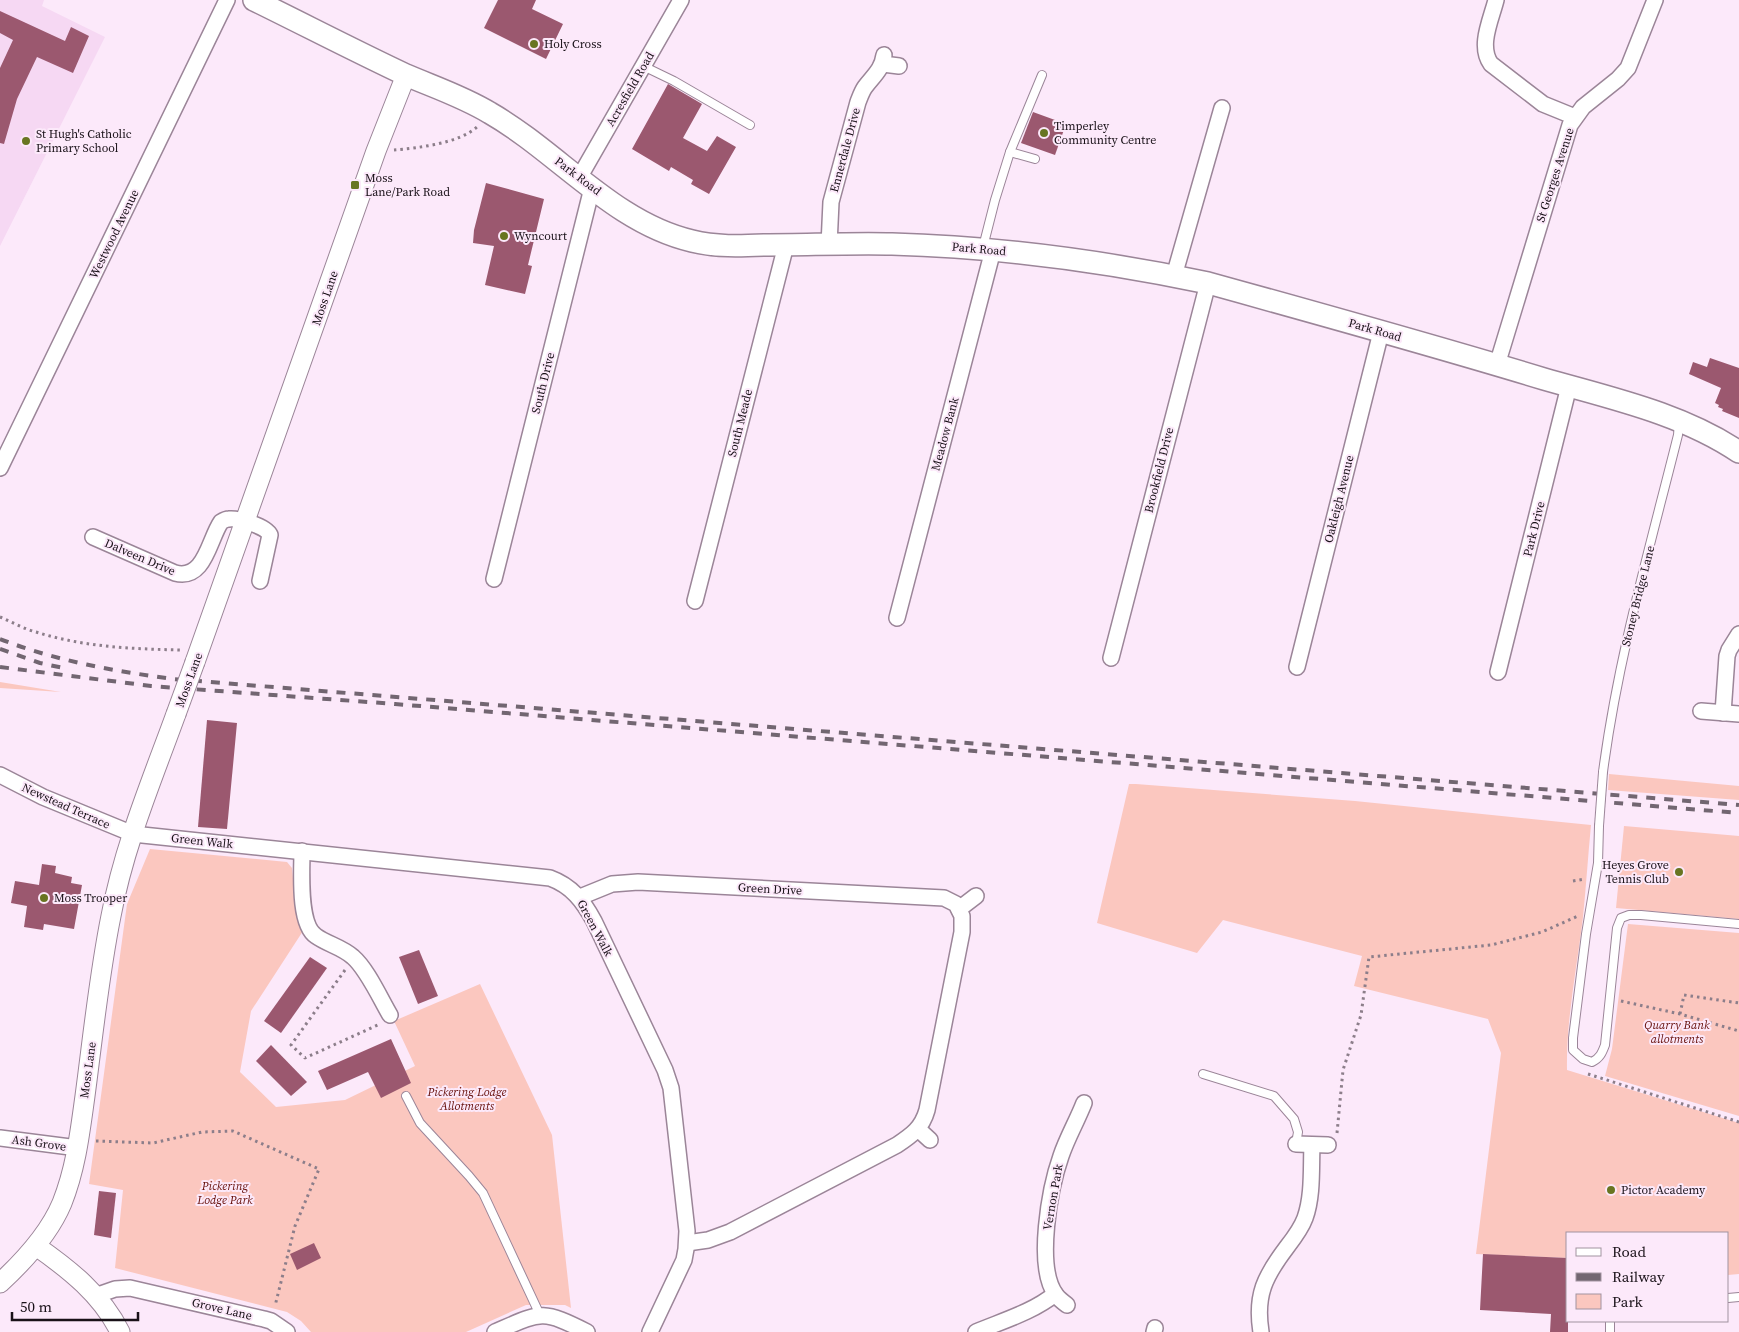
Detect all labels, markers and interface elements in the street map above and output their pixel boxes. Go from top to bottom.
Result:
place label: Holy Cross [544,36,602,52]
marker: Holy Cross [528,38,540,50]
street label: Acresfield Road [602,49,658,129]
street label: Ennerdale Drive [826,106,864,194]
place label: Timperley Community Centre [1054,118,1156,148]
place label: St Hugh's Catholic Primary School [36,126,132,156]
street label: St Georges Avenue [1532,126,1578,224]
marker: Timperley Community Centre [1038,127,1050,139]
marker: St Hugh's Catholic Primary School [20,135,32,147]
street label: Park Road [551,153,605,199]
place label: Moss Lane/Park Road [365,170,450,200]
marker: Moss Lane/Park Road [349,179,361,191]
street label: Westwood Avenue [86,187,142,281]
place label: Wyncourt [514,228,567,244]
marker: Wyncourt [498,230,510,242]
street label: Park Road [951,239,1007,259]
street label: Moss Lane [308,268,342,328]
street label: Park Road [1347,315,1404,345]
street label: South Drive [528,351,558,415]
street label: South Meade [724,388,756,458]
street label: Meadow Bank [928,395,963,473]
street label: Brookfield Drive [1141,426,1177,514]
street label: Oakleigh Avenue [1320,453,1358,545]
street label: Park Drive [1519,500,1549,558]
street label: Dalveen Drive [102,535,178,579]
street label: Stoney Bridge Lane [1618,544,1658,648]
street label: Moss Lane [172,650,206,710]
street label: Newstead Terrace [19,779,113,833]
street label: Green Walk [170,830,234,852]
place label: Heyes Grove Tennis Club [1602,857,1669,887]
marker: Heyes Grove Tennis Club [1673,866,1685,878]
street label: Green Drive [737,879,803,899]
place label: Moss Trooper [54,890,127,906]
marker: Moss Trooper [38,892,50,904]
street label: Green Walk [573,897,617,960]
park label: Quarry Bank allotments [1644,1017,1710,1047]
street label: Moss Lane [76,1041,100,1099]
park label: Pickering Lodge Allotments [427,1084,507,1114]
street label: Ash Grove [11,1131,67,1155]
street label: Vernon Park [1039,1162,1067,1231]
park label: Pickering Lodge Park [196,1178,253,1208]
place label: Pictor Academy [1621,1182,1706,1198]
marker: Pictor Academy [1605,1184,1617,1196]
legend [1566,1232,1729,1322]
text: Road [1612,1241,1646,1262]
text: Railway [1612,1266,1665,1287]
scale bar [12,1290,139,1322]
text: Park [1612,1291,1644,1312]
street label: Grove Lane [190,1294,254,1324]
text: 50 m [20,1296,52,1317]

